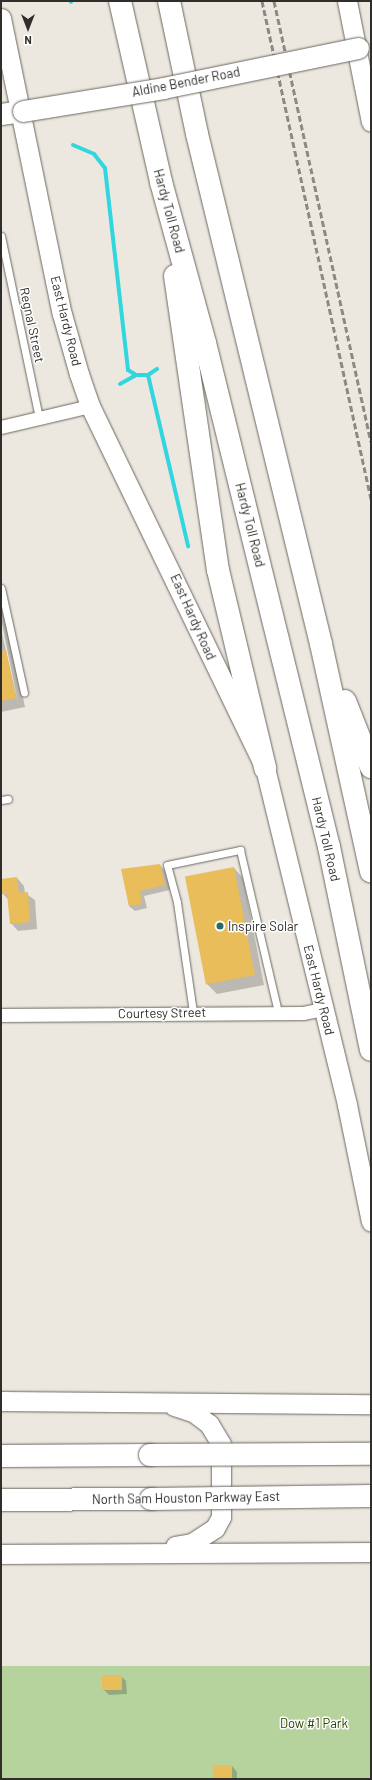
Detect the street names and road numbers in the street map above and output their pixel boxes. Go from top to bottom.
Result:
street label: Aldine Bender Road [131,64,241,100]
street label: Hardy Toll Road [150,167,188,255]
street label: East Hardy Road [47,274,85,368]
street label: Regnal Street [16,286,48,364]
street label: Hardy Toll Road [232,481,268,569]
street label: East Hardy Road [167,572,219,662]
street label: Hardy Toll Road [309,795,343,883]
street label: East Hardy Road [300,943,338,1037]
street label: Courtesy Street [118,1004,206,1022]
street label: North Sam Houston Parkway East [92,1489,280,1507]

